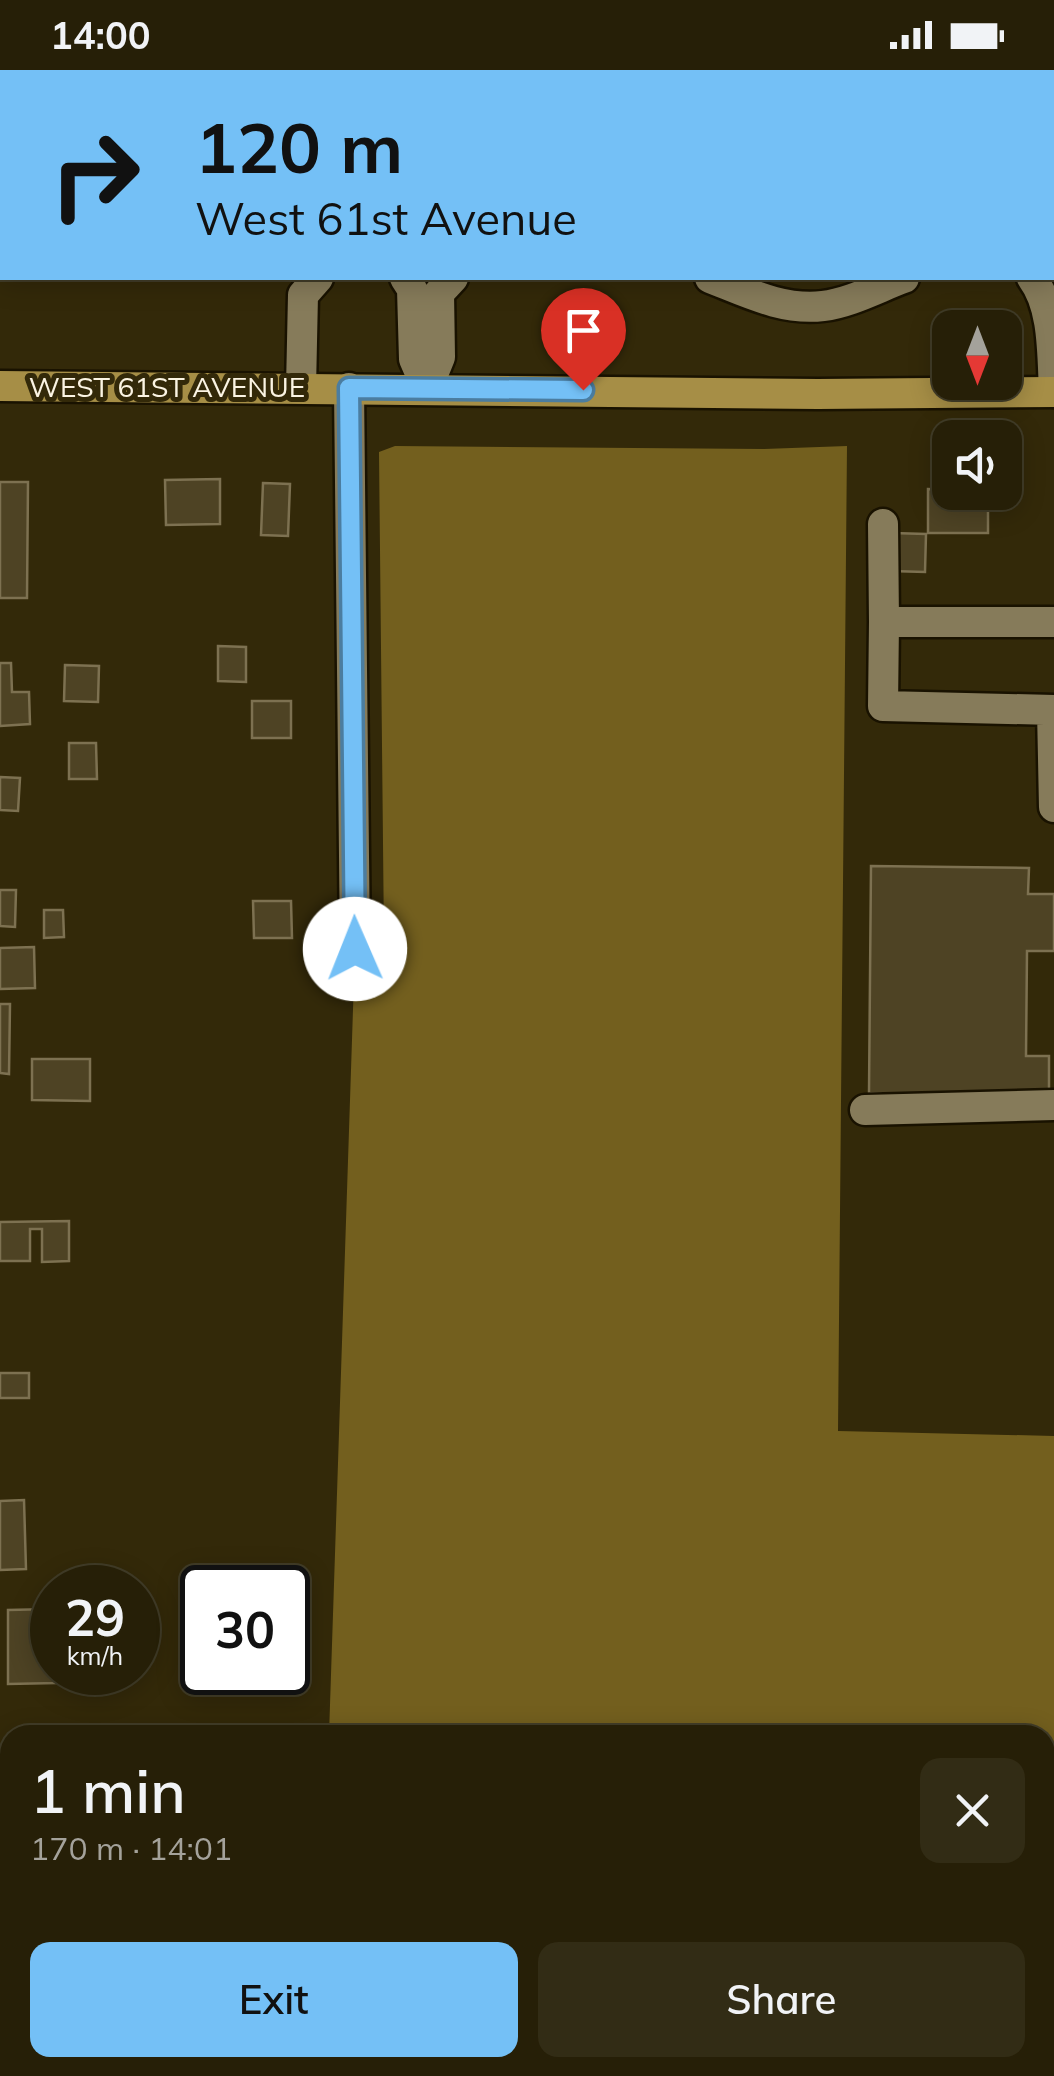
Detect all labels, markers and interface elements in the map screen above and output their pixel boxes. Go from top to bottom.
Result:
text: 14:00 [50,11,151,59]
text: 120 m [195,103,403,191]
icon: right [30,110,160,240]
text: West 61st Avenue [195,190,577,246]
pin [541,288,626,391]
icon: arrive [556,303,611,358]
north arrow [932,310,1022,400]
map controls [932,310,1022,510]
street label: WEST 61ST AVENUE [29,369,305,404]
button: sound [932,420,1022,510]
position arrow [303,897,407,1001]
speed limit sign: 30 [180,1565,310,1695]
text: 29 [65,1586,125,1649]
text: km/h [67,1640,123,1671]
text: 1 min [30,1753,186,1828]
button: close [920,1758,1025,1863]
text: 170 m · 14:01 [30,1828,232,1868]
button: Exit [30,1942,518,2057]
button: Share [538,1942,1025,2057]

